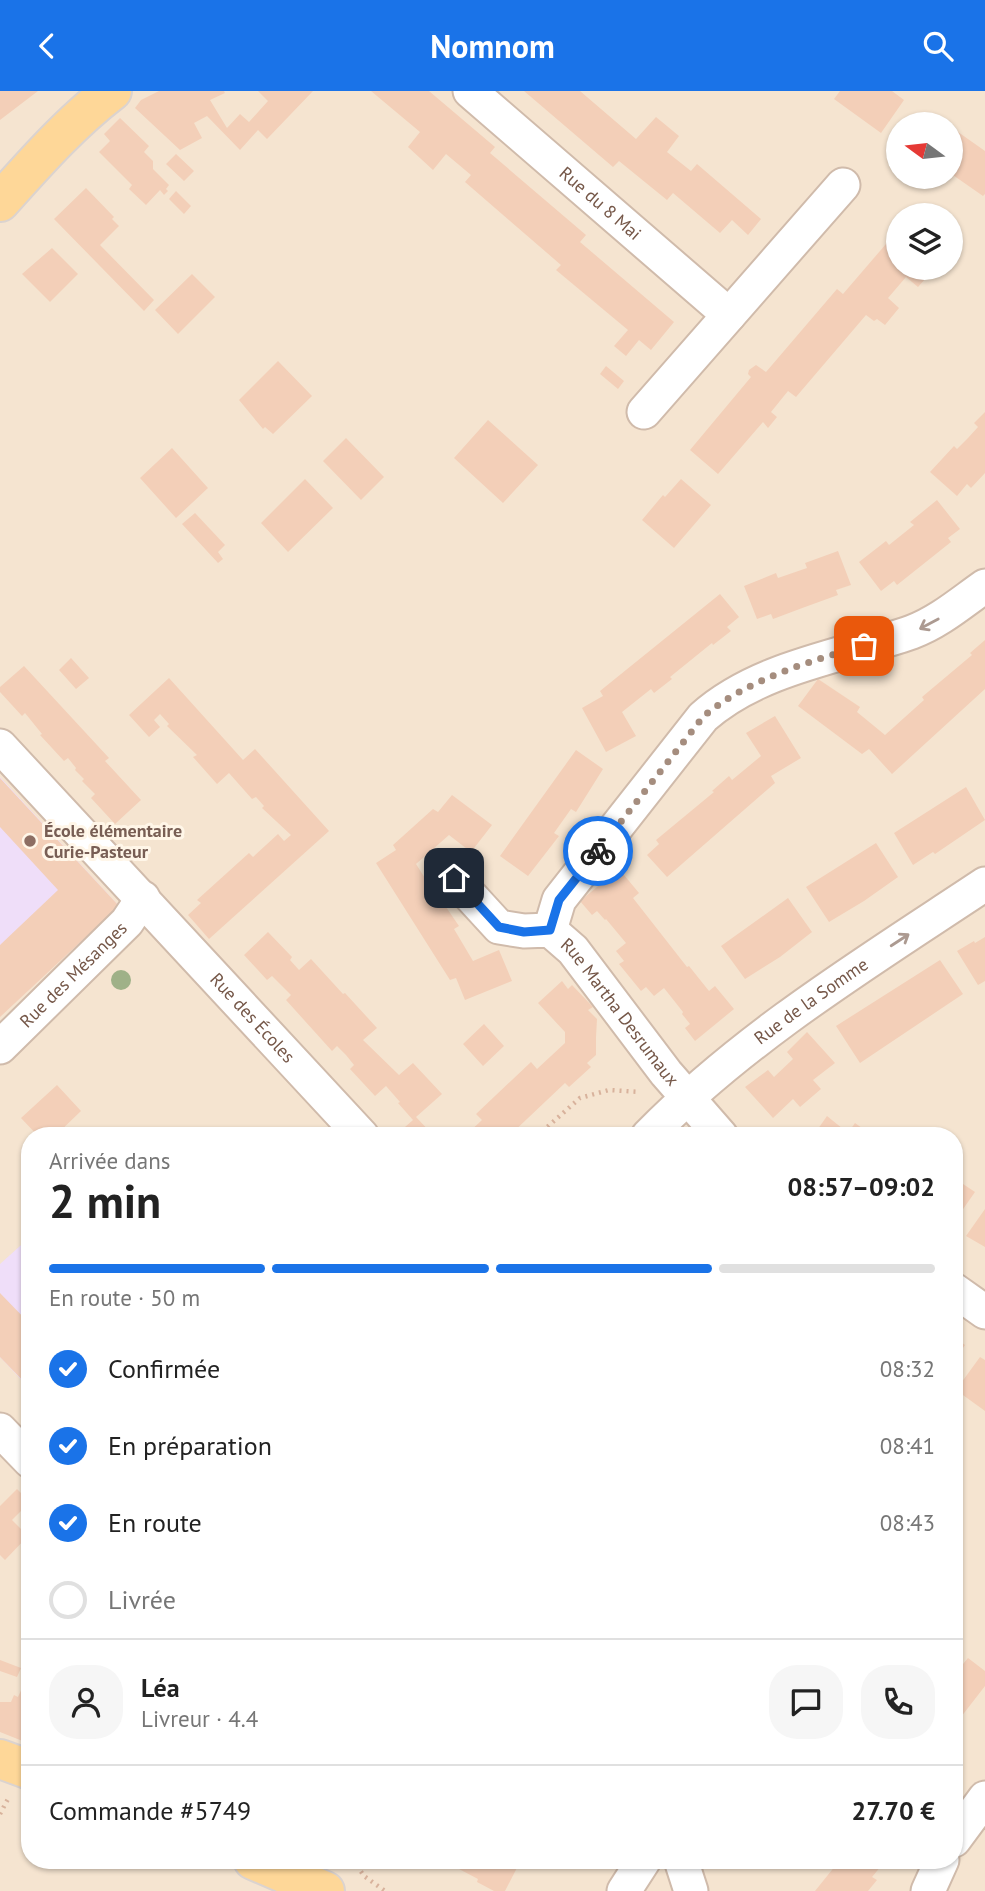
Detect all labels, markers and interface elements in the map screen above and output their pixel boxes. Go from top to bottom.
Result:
text: Nomnom [430,25,555,67]
icon: back [28,27,66,65]
icon: search [919,27,957,65]
north arrow [886,112,962,189]
map controls [886,112,963,280]
street label: Rue du 8 Mai [555,161,646,245]
button: layers [886,203,963,280]
pin [834,616,894,676]
one-way arrow [919,617,939,631]
icon: bag [845,627,883,665]
courier [563,816,633,886]
place label: École élémentaire Curie-Pasteur [44,819,182,863]
icon: bike [579,832,617,870]
marker: École élémentaire Curie-Pasteur [22,833,38,849]
pin [424,848,484,908]
icon: home [435,859,473,897]
street label: Rue des Mésanges [15,917,132,1032]
one-way arrow [890,932,910,946]
street label: Rue Martha Desrumaux [556,933,684,1091]
street label: Rue de la Somme [749,953,872,1049]
street label: Rue des Écoles [205,968,300,1067]
text: Arrivée dans [49,1146,170,1175]
text: 08:57–09:02 [788,1170,935,1203]
text: 2 min [49,1171,161,1231]
text: En route · 50 m [49,1283,200,1312]
icon: check [49,1350,87,1388]
text: Confirmée [108,1352,220,1385]
text: 08:32 [880,1354,935,1383]
icon: check [49,1427,87,1465]
text: En préparation [108,1429,272,1462]
text: 08:41 [880,1431,935,1460]
icon: check [49,1504,87,1542]
text: En route [108,1506,202,1539]
text: 08:43 [880,1508,935,1537]
text: Livrée [108,1583,176,1616]
button: person [49,1665,123,1739]
button: chat [769,1665,843,1739]
button: phone [861,1665,935,1739]
text: Léa [141,1671,180,1704]
text: Livreur · 4.4 [141,1704,258,1733]
text: Commande #5749 [49,1794,251,1827]
text: 27.70 € [851,1794,935,1827]

